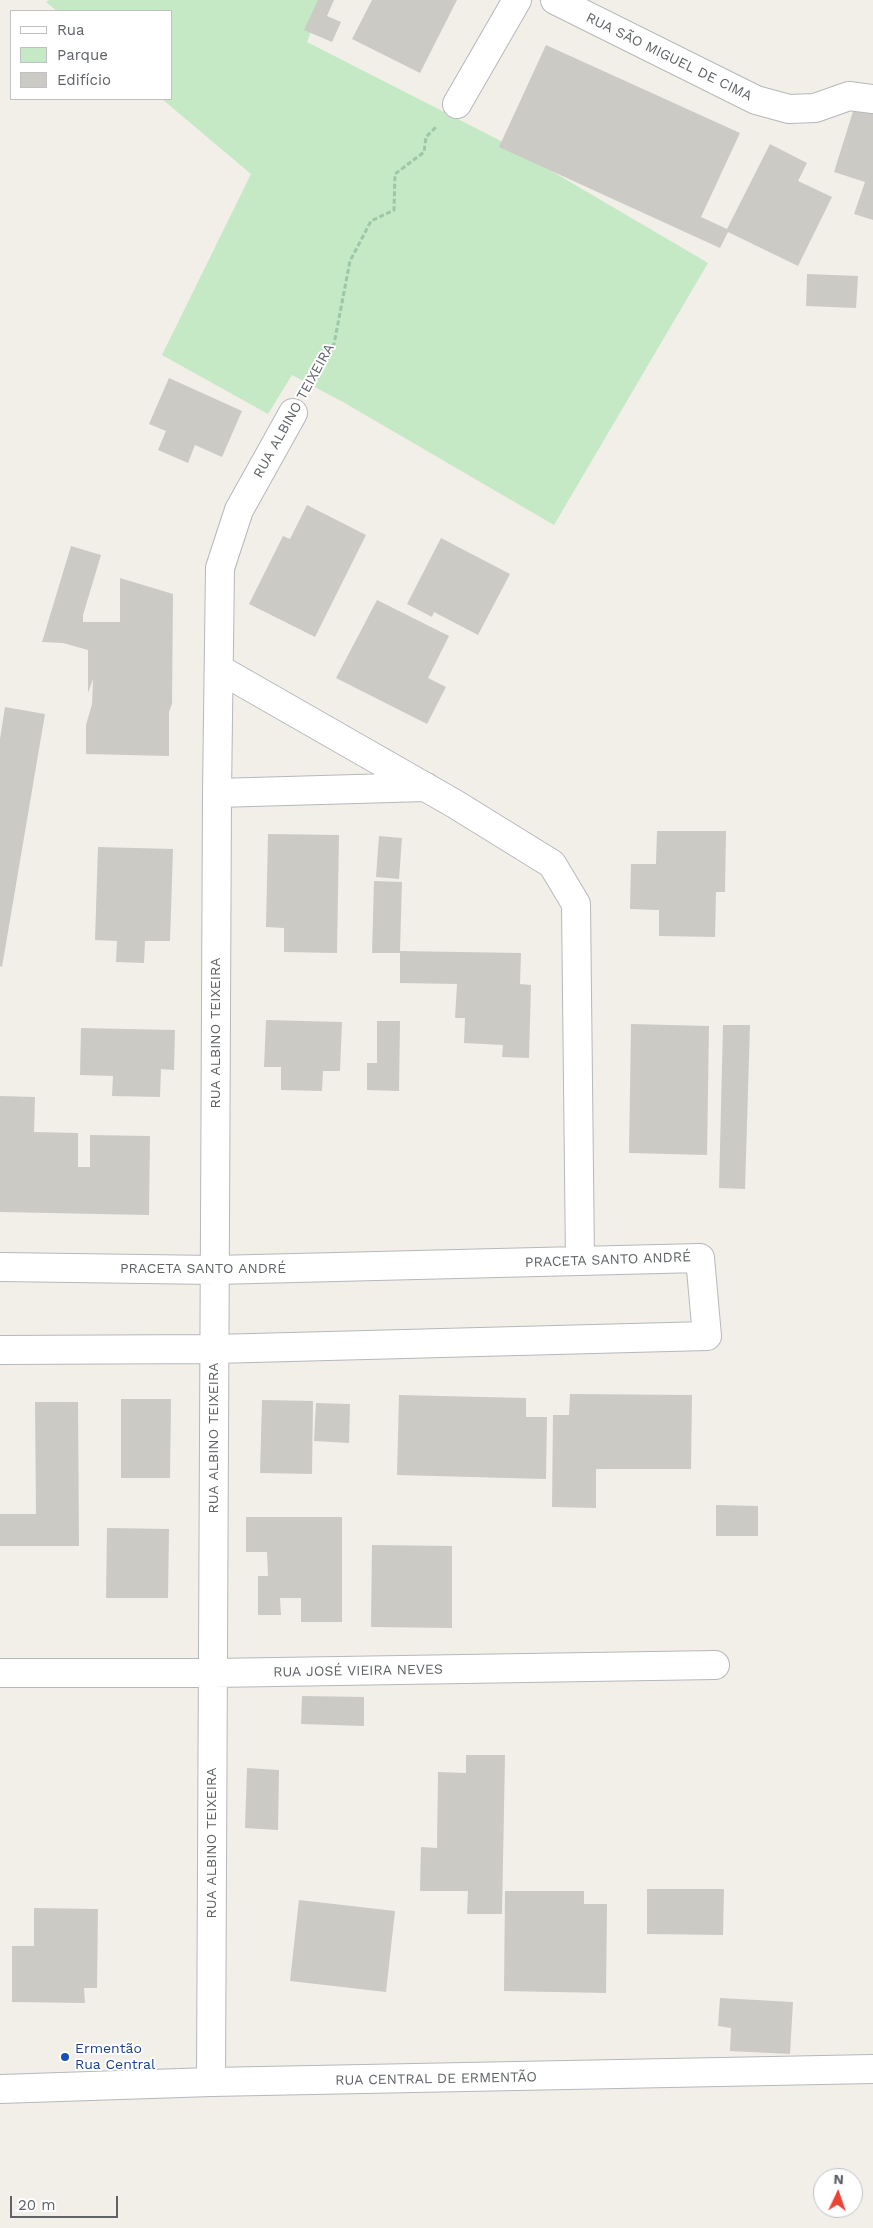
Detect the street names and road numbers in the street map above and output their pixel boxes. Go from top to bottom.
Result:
street label: RUA SÃO MIGUEL DE CIMA [583,9,755,105]
street label: RUA ALBINO TEIXEIRA [250,341,338,481]
street label: RUA ALBINO TEIXEIRA [208,958,224,1108]
street label: PRACETA SANTO ANDRÉ [525,1249,691,1271]
street label: PRACETA SANTO ANDRÉ [120,1261,286,1277]
street label: RUA ALBINO TEIXEIRA [206,1363,222,1513]
street label: RUA JOSÉ VIEIRA NEVES [273,1661,443,1681]
street label: RUA ALBINO TEIXEIRA [204,1768,220,1918]
street label: RUA CENTRAL DE ERMENTÃO [335,2069,537,2089]

